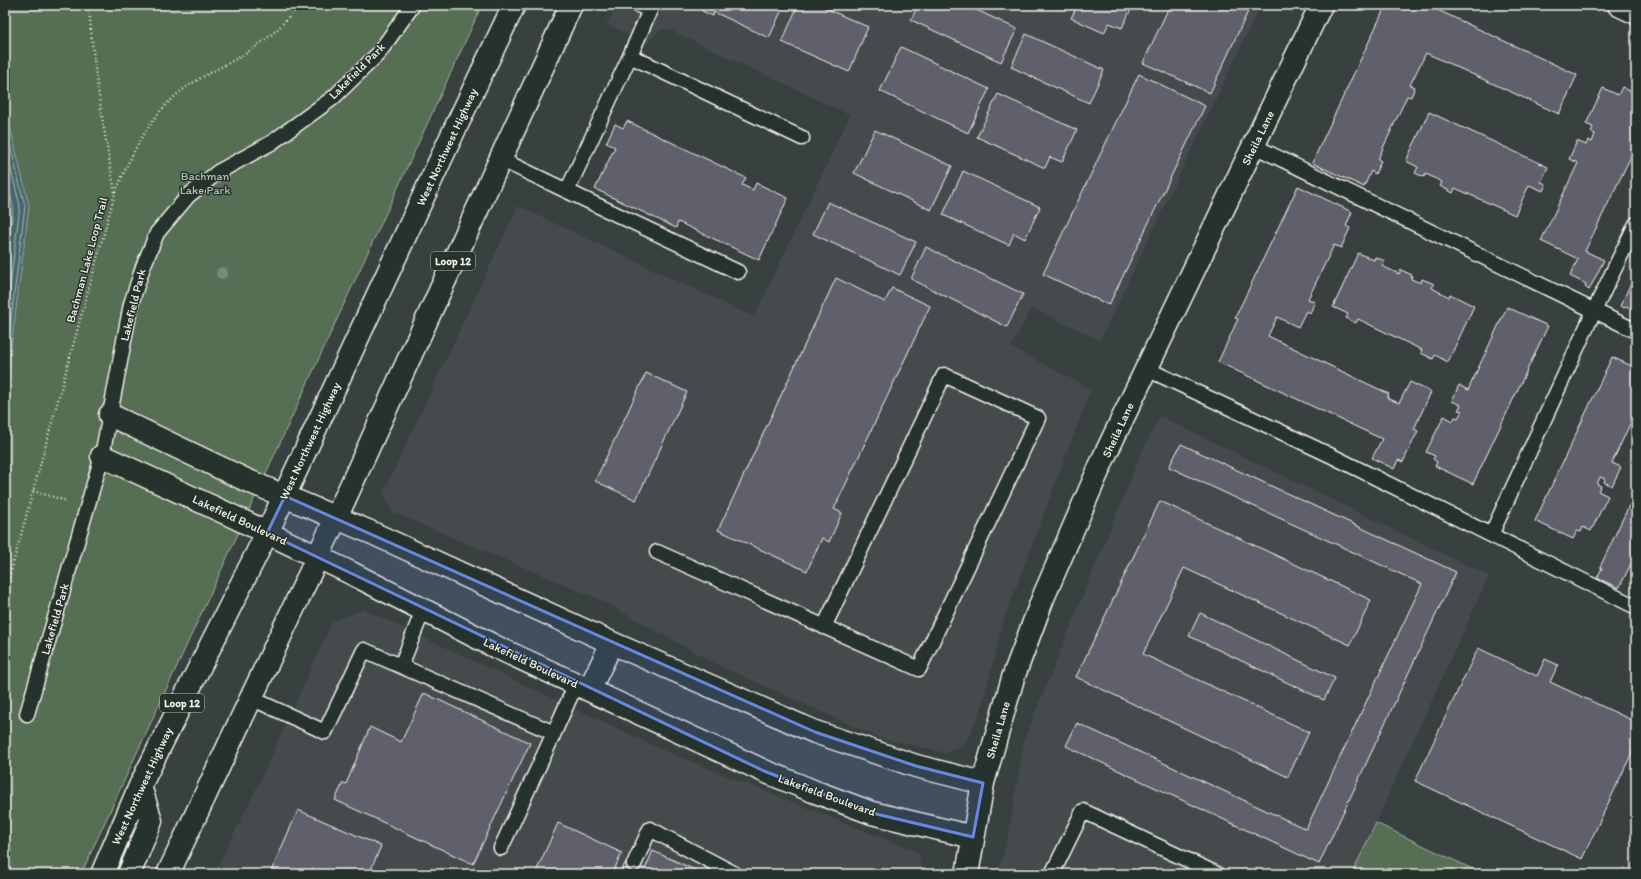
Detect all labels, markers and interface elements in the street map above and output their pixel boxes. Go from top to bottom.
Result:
street label: Lakefield Park [326,40,388,102]
street label: West Northwest Highway [414,86,481,208]
street label: Sheila Lane [1239,108,1277,168]
park label: Bachman Lake Park [180,169,231,197]
street label: Bachman Lake Loop Trail [63,195,111,324]
road number: Loop 12 [431,252,475,270]
street label: Lakefield Park [117,267,149,343]
street label: West Northwest Highway [277,380,344,502]
street label: Sheila Lane [1099,400,1137,460]
street label: Lakefield Boulevard [190,492,290,548]
street label: Lakefield Park [38,582,72,656]
street label: Lakefield Boulevard [481,635,581,691]
road number: Loop 12 [160,694,204,712]
street label: Sheila Lane [983,699,1013,760]
street label: West Northwest Highway [109,725,176,847]
street label: Lakefield Boulevard [776,771,878,819]

